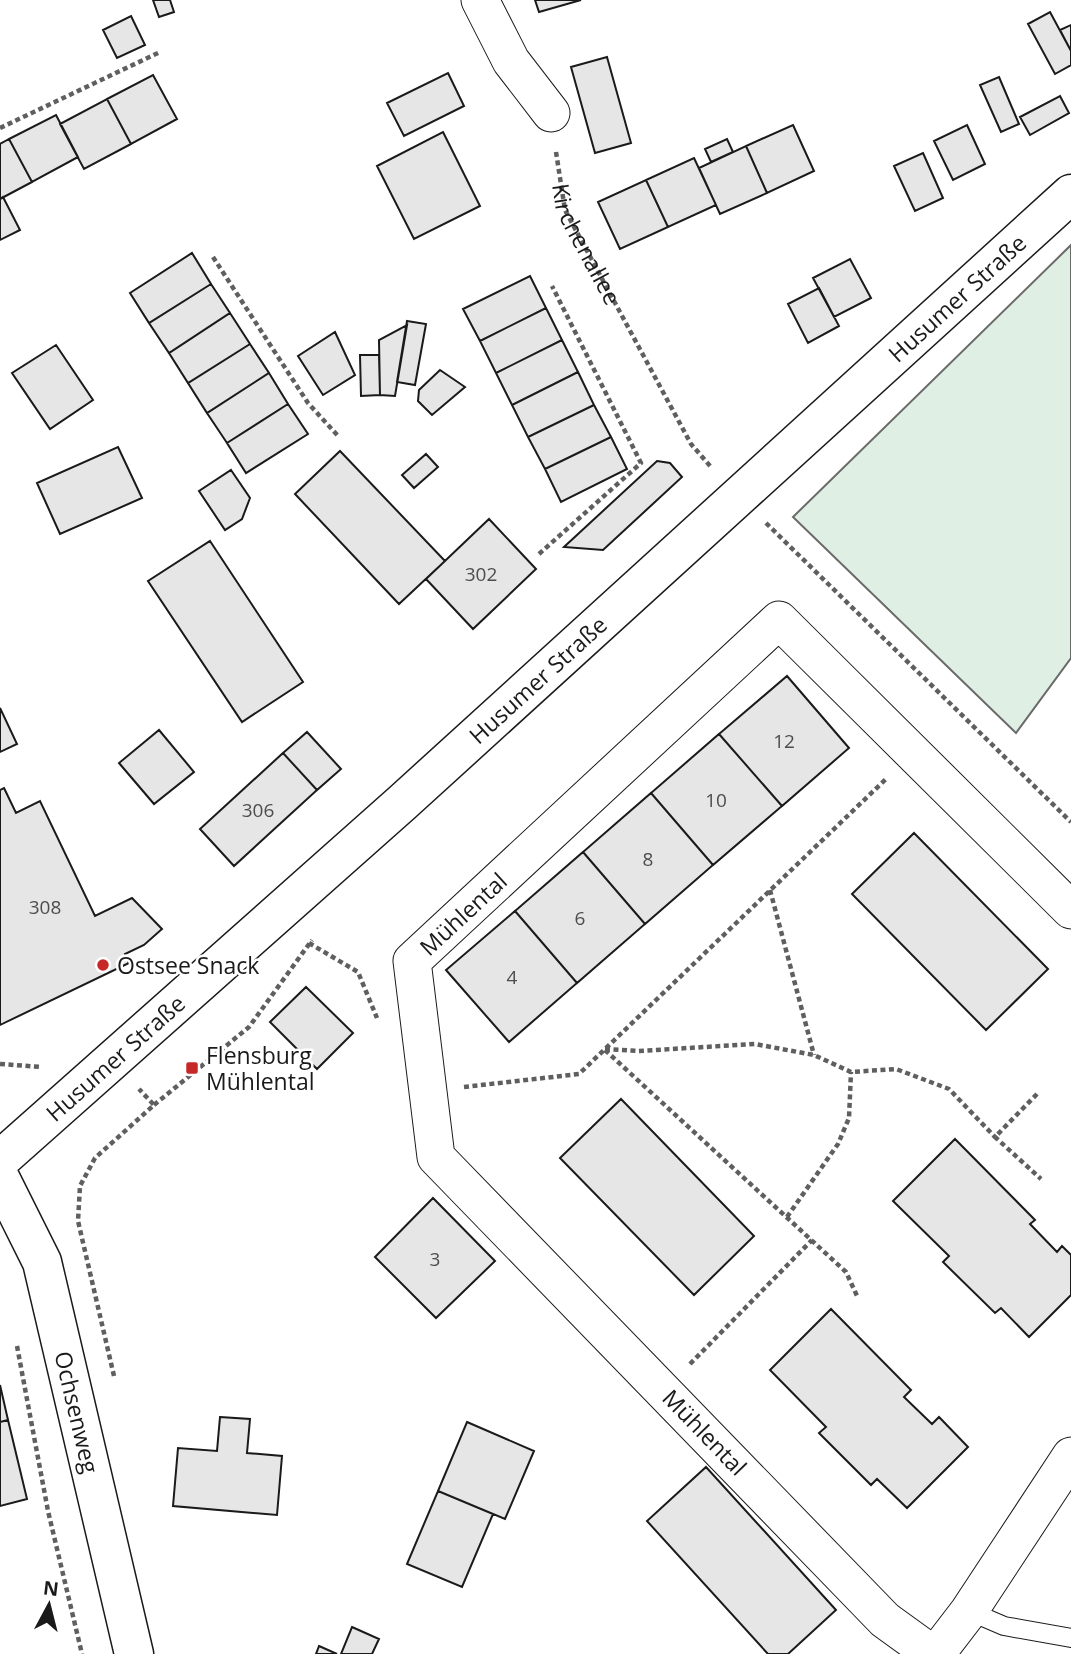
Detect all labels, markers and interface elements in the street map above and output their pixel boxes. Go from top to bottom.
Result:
street label: Kirchenallee [545,181,629,310]
street label: Husumer Straße [881,227,1033,369]
house number: 302 [465,561,497,587]
street label: Husumer Straße [462,608,613,751]
house number: 12 [773,728,795,754]
house number: 10 [705,787,727,813]
house number: 306 [242,797,274,823]
house number: 8 [643,846,653,872]
street label: Mühlental [412,865,514,962]
house number: 308 [29,894,61,920]
house number: 6 [575,905,585,931]
place label: Ostsee Snack [117,949,259,981]
marker: Ostsee Snack [95,957,111,973]
house number: 4 [507,964,518,990]
street label: Husumer Straße [39,987,192,1128]
place label: Flensburg Mühlental [206,1039,315,1097]
marker: Flensburg Mühlental [184,1060,200,1076]
house number: 3 [430,1246,440,1272]
street label: Ochsenweg [47,1348,107,1477]
street label: Mühlental [656,1382,754,1482]
north arrow [14,1570,84,1640]
text: N [42,1574,60,1602]

